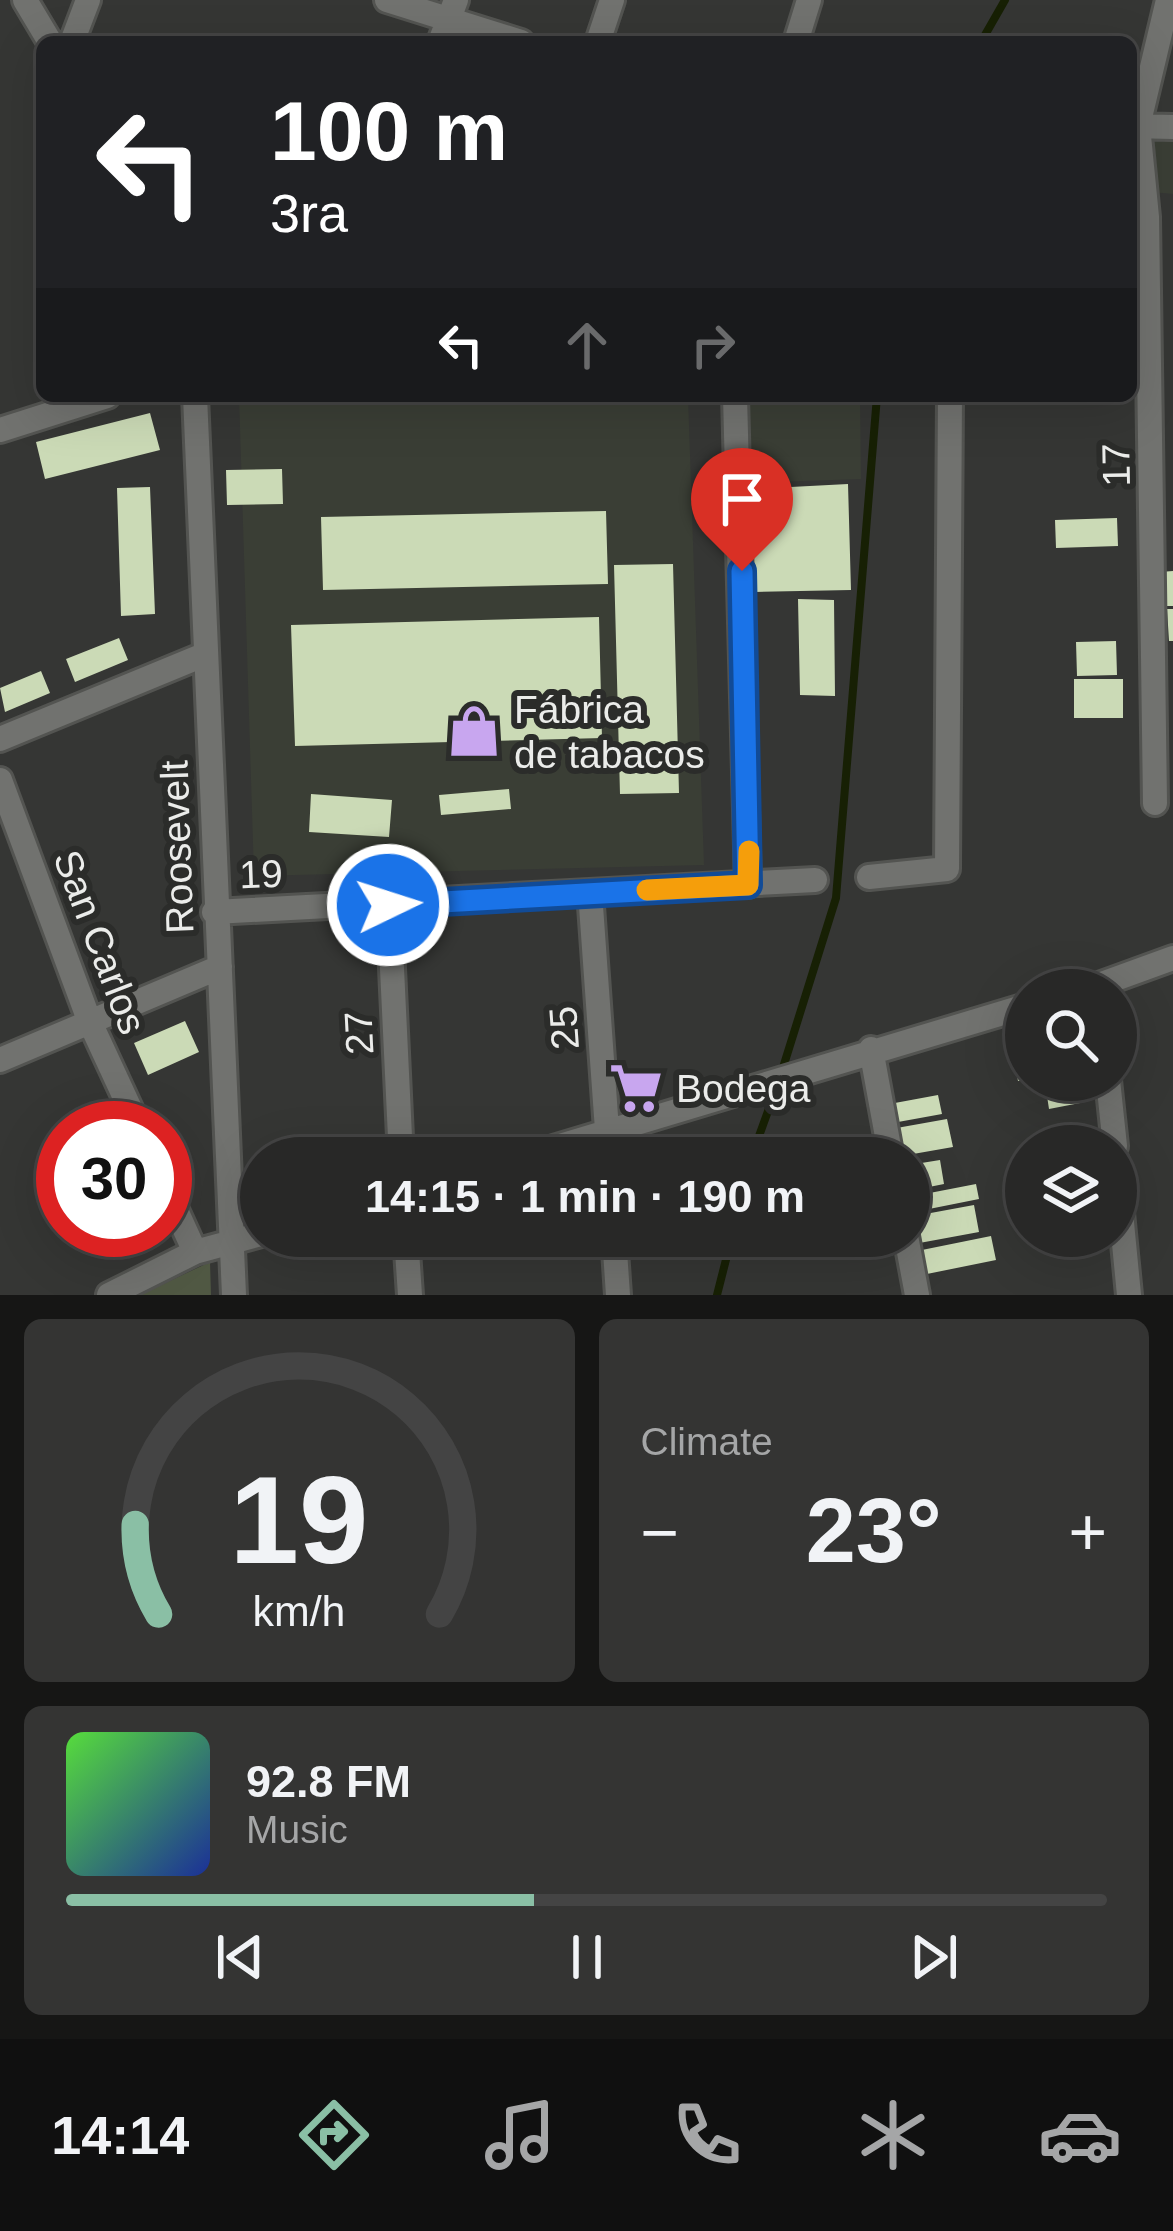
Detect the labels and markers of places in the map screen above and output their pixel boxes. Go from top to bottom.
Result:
pin [691,448,793,571]
place label: Fábrica de tabacos [514,688,705,776]
shop icon: Fábrica de tabacos [445,702,503,760]
supermarket icon: Bodega [607,1059,665,1117]
place label: Bodega [676,1067,811,1110]

